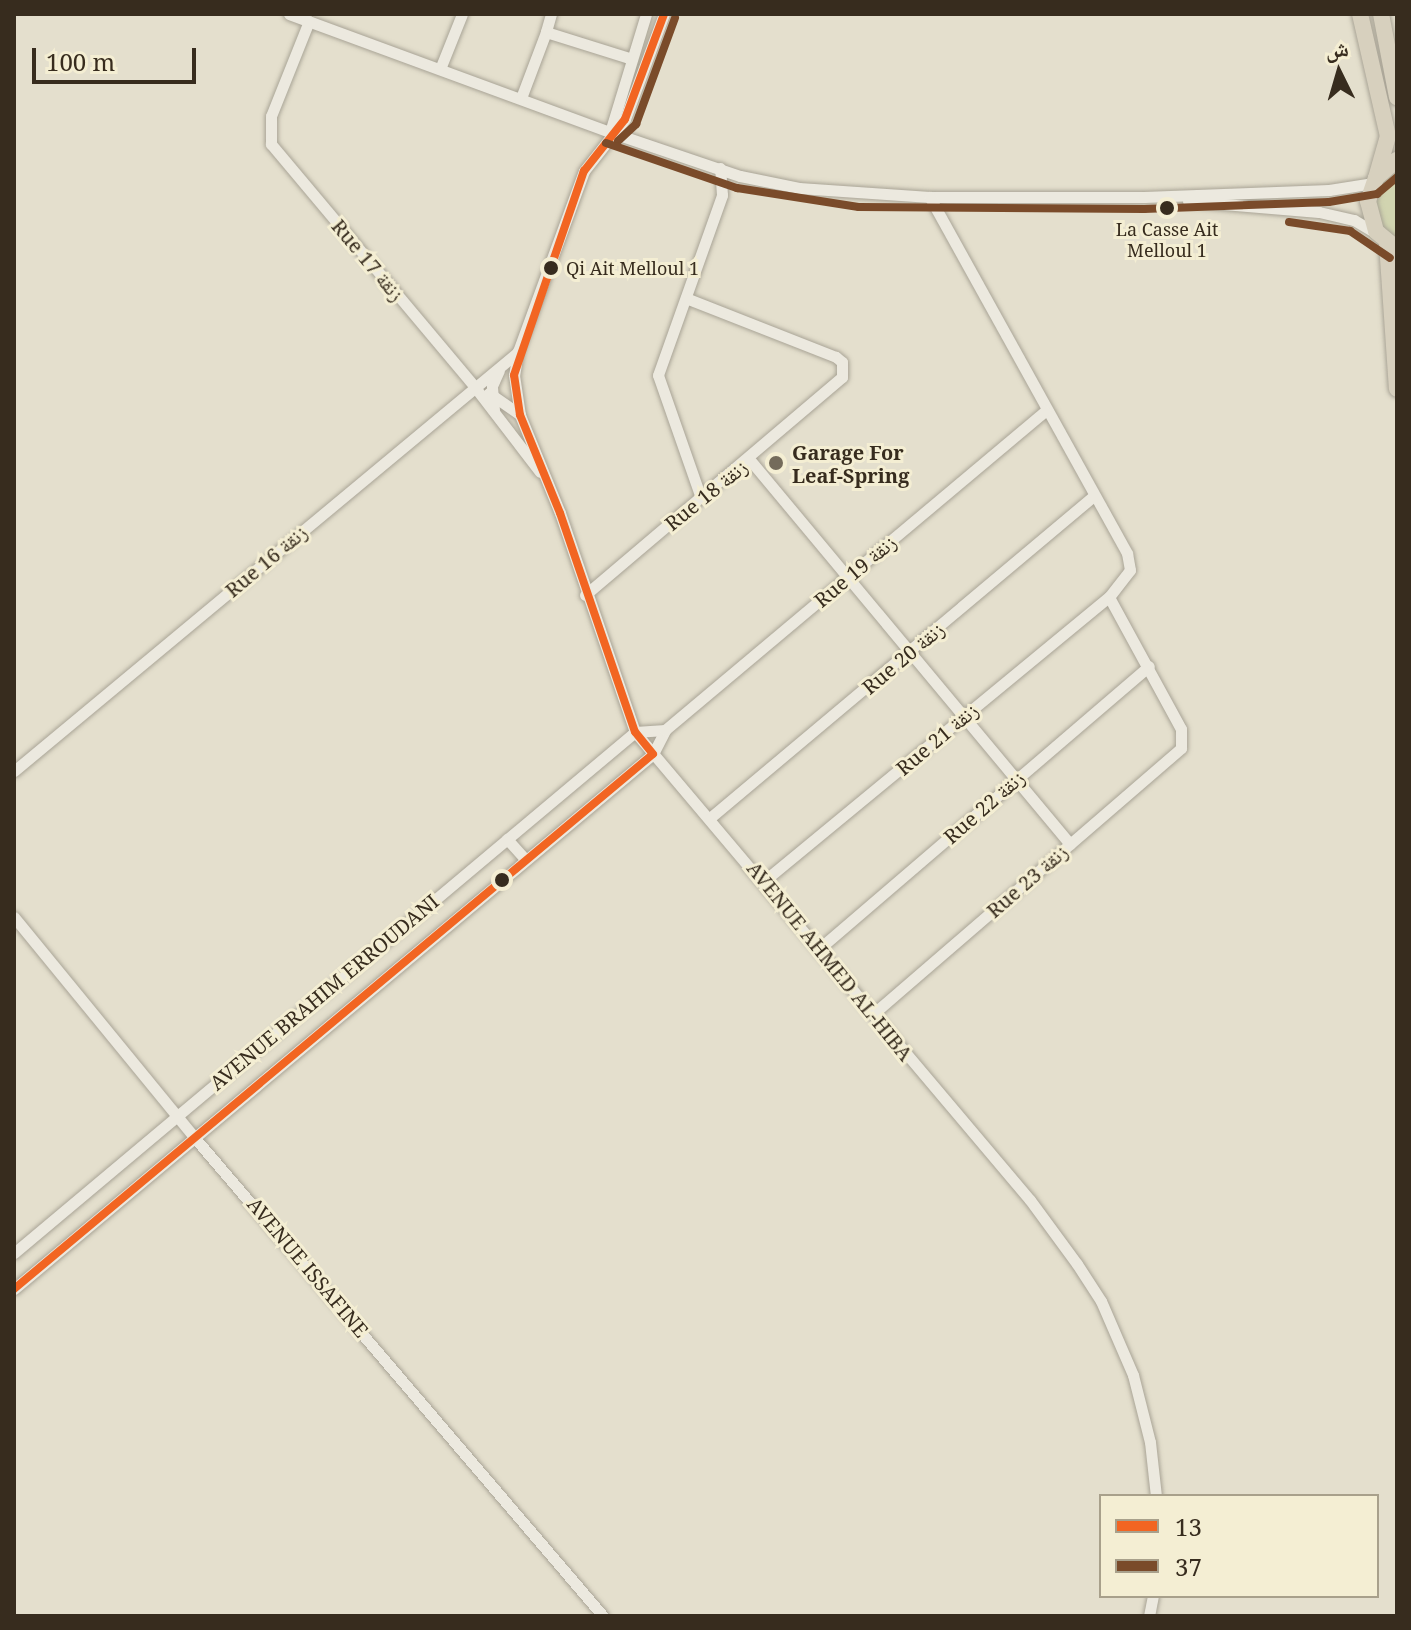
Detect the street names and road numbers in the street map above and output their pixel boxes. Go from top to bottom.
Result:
street label: Rue 17 زنقة [327,214,409,306]
street label: Rue 18 زنقة [660,454,752,536]
street label: Rue 16 زنقة [220,520,312,602]
street label: Rue 19 زنقة [809,530,901,612]
street label: Rue 20 زنقة [857,617,949,699]
street label: Rue 21 زنقة [891,698,983,780]
street label: Rue 22 زنقة [939,765,1029,849]
street label: Rue 23 زنقة [982,839,1072,923]
street label: AVENUE AHMED AL-HIBA [742,857,918,1065]
street label: AVENUE BRAHIM ERROUDANI [205,889,443,1095]
street label: AVENUE ISSAFINE [242,1192,374,1342]

